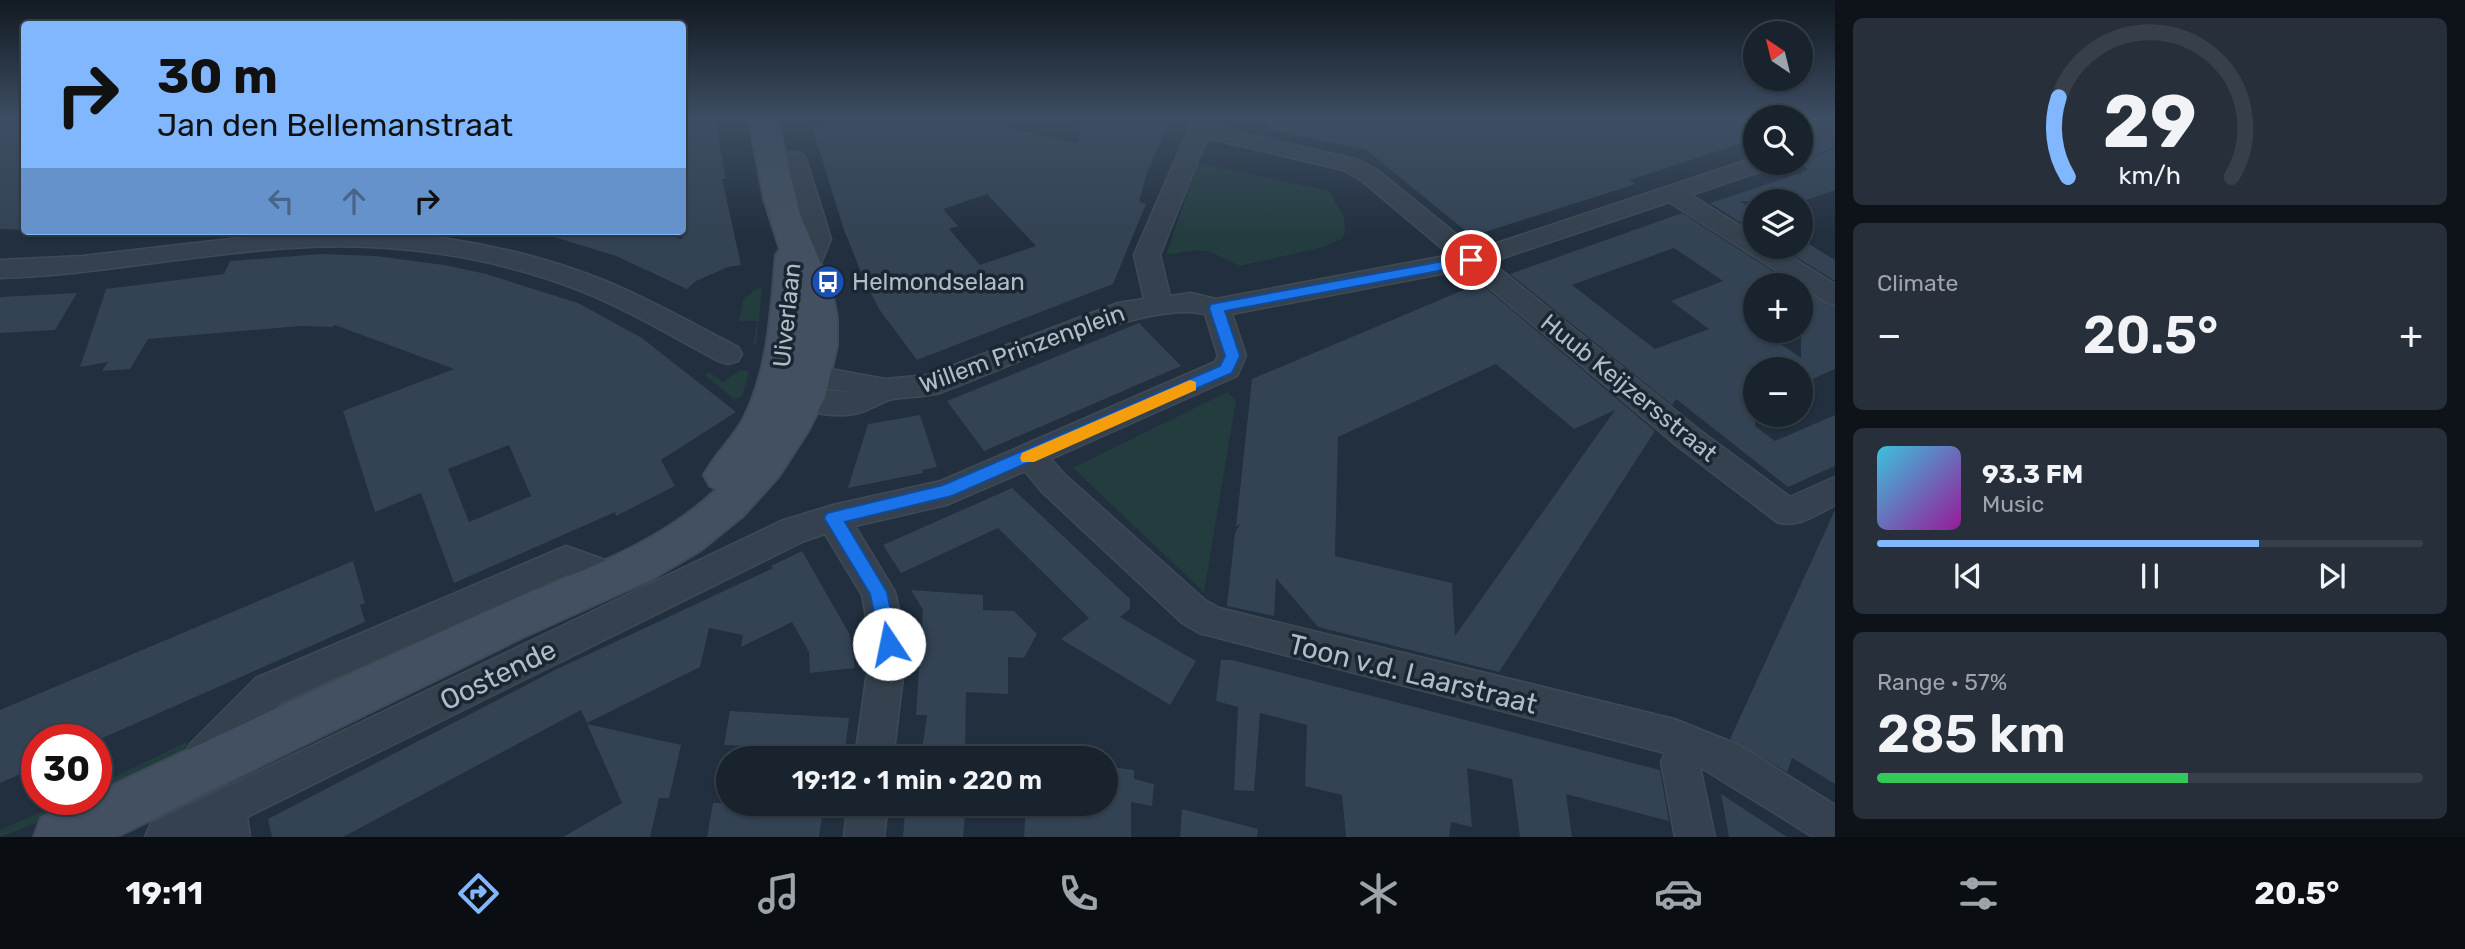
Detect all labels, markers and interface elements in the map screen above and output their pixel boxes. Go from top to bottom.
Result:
north arrow [1743,21,1813,91]
map controls [1743,21,1813,427]
text: 30 m [157,47,278,105]
icon: right [42,49,133,140]
text: 29 [2103,80,2197,166]
button: search [1743,105,1813,175]
text: Jan den Bellemanstraat [157,106,513,144]
text: km/h [2119,161,2181,190]
icon: left [262,182,300,220]
icon: ahead [335,182,373,220]
icon: right [408,182,446,220]
button: layers [1743,189,1813,259]
pin [1441,230,1501,290]
icon: arrive [1452,241,1490,279]
street label: Uiverlaan [768,261,806,369]
bus stop icon: Helmondselaan [809,263,847,301]
place label: Helmondselaan [852,268,1025,296]
text: Climate [1877,269,1958,297]
button: + [1743,273,1813,343]
street label: Willem Prinzenplein [916,299,1128,399]
text: 20.5° [2083,304,2218,366]
street label: Huub Keijzersstraat [1535,308,1723,468]
text: − [1877,312,1902,358]
text: + [2399,312,2423,358]
button: − [1743,357,1813,427]
text: 93.3 FM [1982,459,2083,490]
text: Music [1982,490,2044,518]
icon: previous [1949,557,1987,595]
icon: pause [2131,557,2169,595]
icon: next [2313,557,2351,595]
position arrow [852,607,926,681]
street label: Toon v.d. Laarstraat [1285,627,1541,721]
street label: Oostende [434,633,562,717]
text: Range · 57% [1877,668,2007,696]
text: 285 km [1877,703,2066,765]
speed limit sign: 30 [21,724,112,815]
text: 19:12 · 1 min · 220 m [792,765,1042,796]
icon: directions [454,869,503,918]
icon: music [754,869,803,918]
icon: phone [1054,869,1103,918]
icon: climate [1354,869,1403,918]
icon: car [1654,869,1703,918]
icon: filters [1954,869,2003,918]
text: 19:11 [126,874,203,912]
text: 20.5° [2254,874,2339,912]

